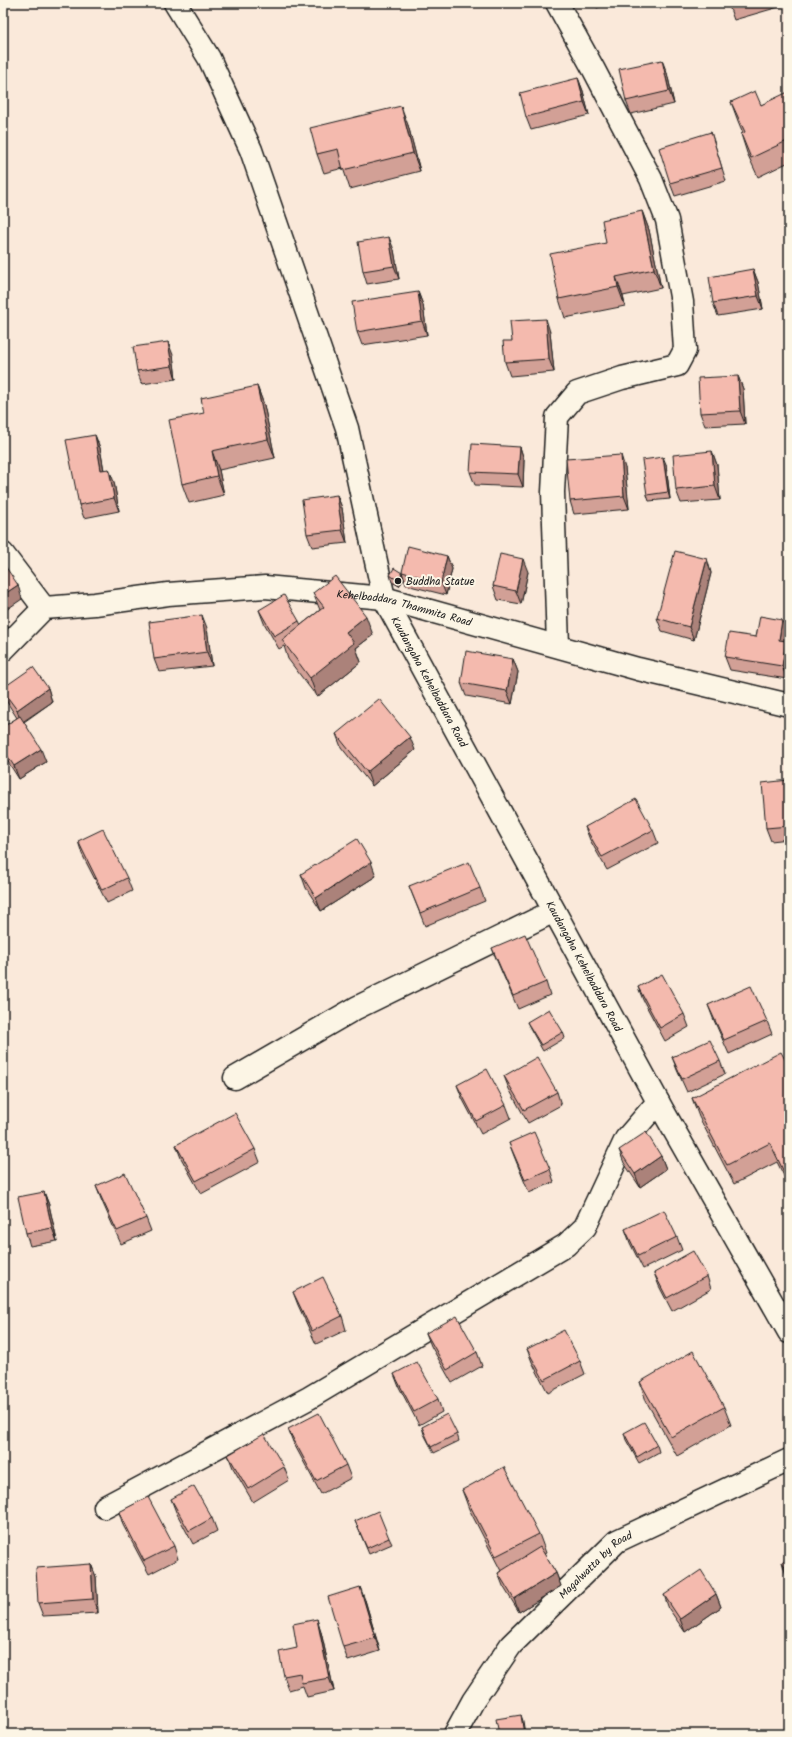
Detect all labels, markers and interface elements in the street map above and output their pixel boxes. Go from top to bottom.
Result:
place label: Buddha Statue [406,573,475,591]
marker: Buddha Statue [393,576,403,586]
street label: Kehelbaddara Thammita Road [336,586,474,632]
street label: Kaudangaha Kehelbaddara Road [386,613,472,751]
street label: Kaudangaha Kehelbaddara Road [540,898,627,1036]
street label: Magalwatta by Road [555,1527,636,1604]

